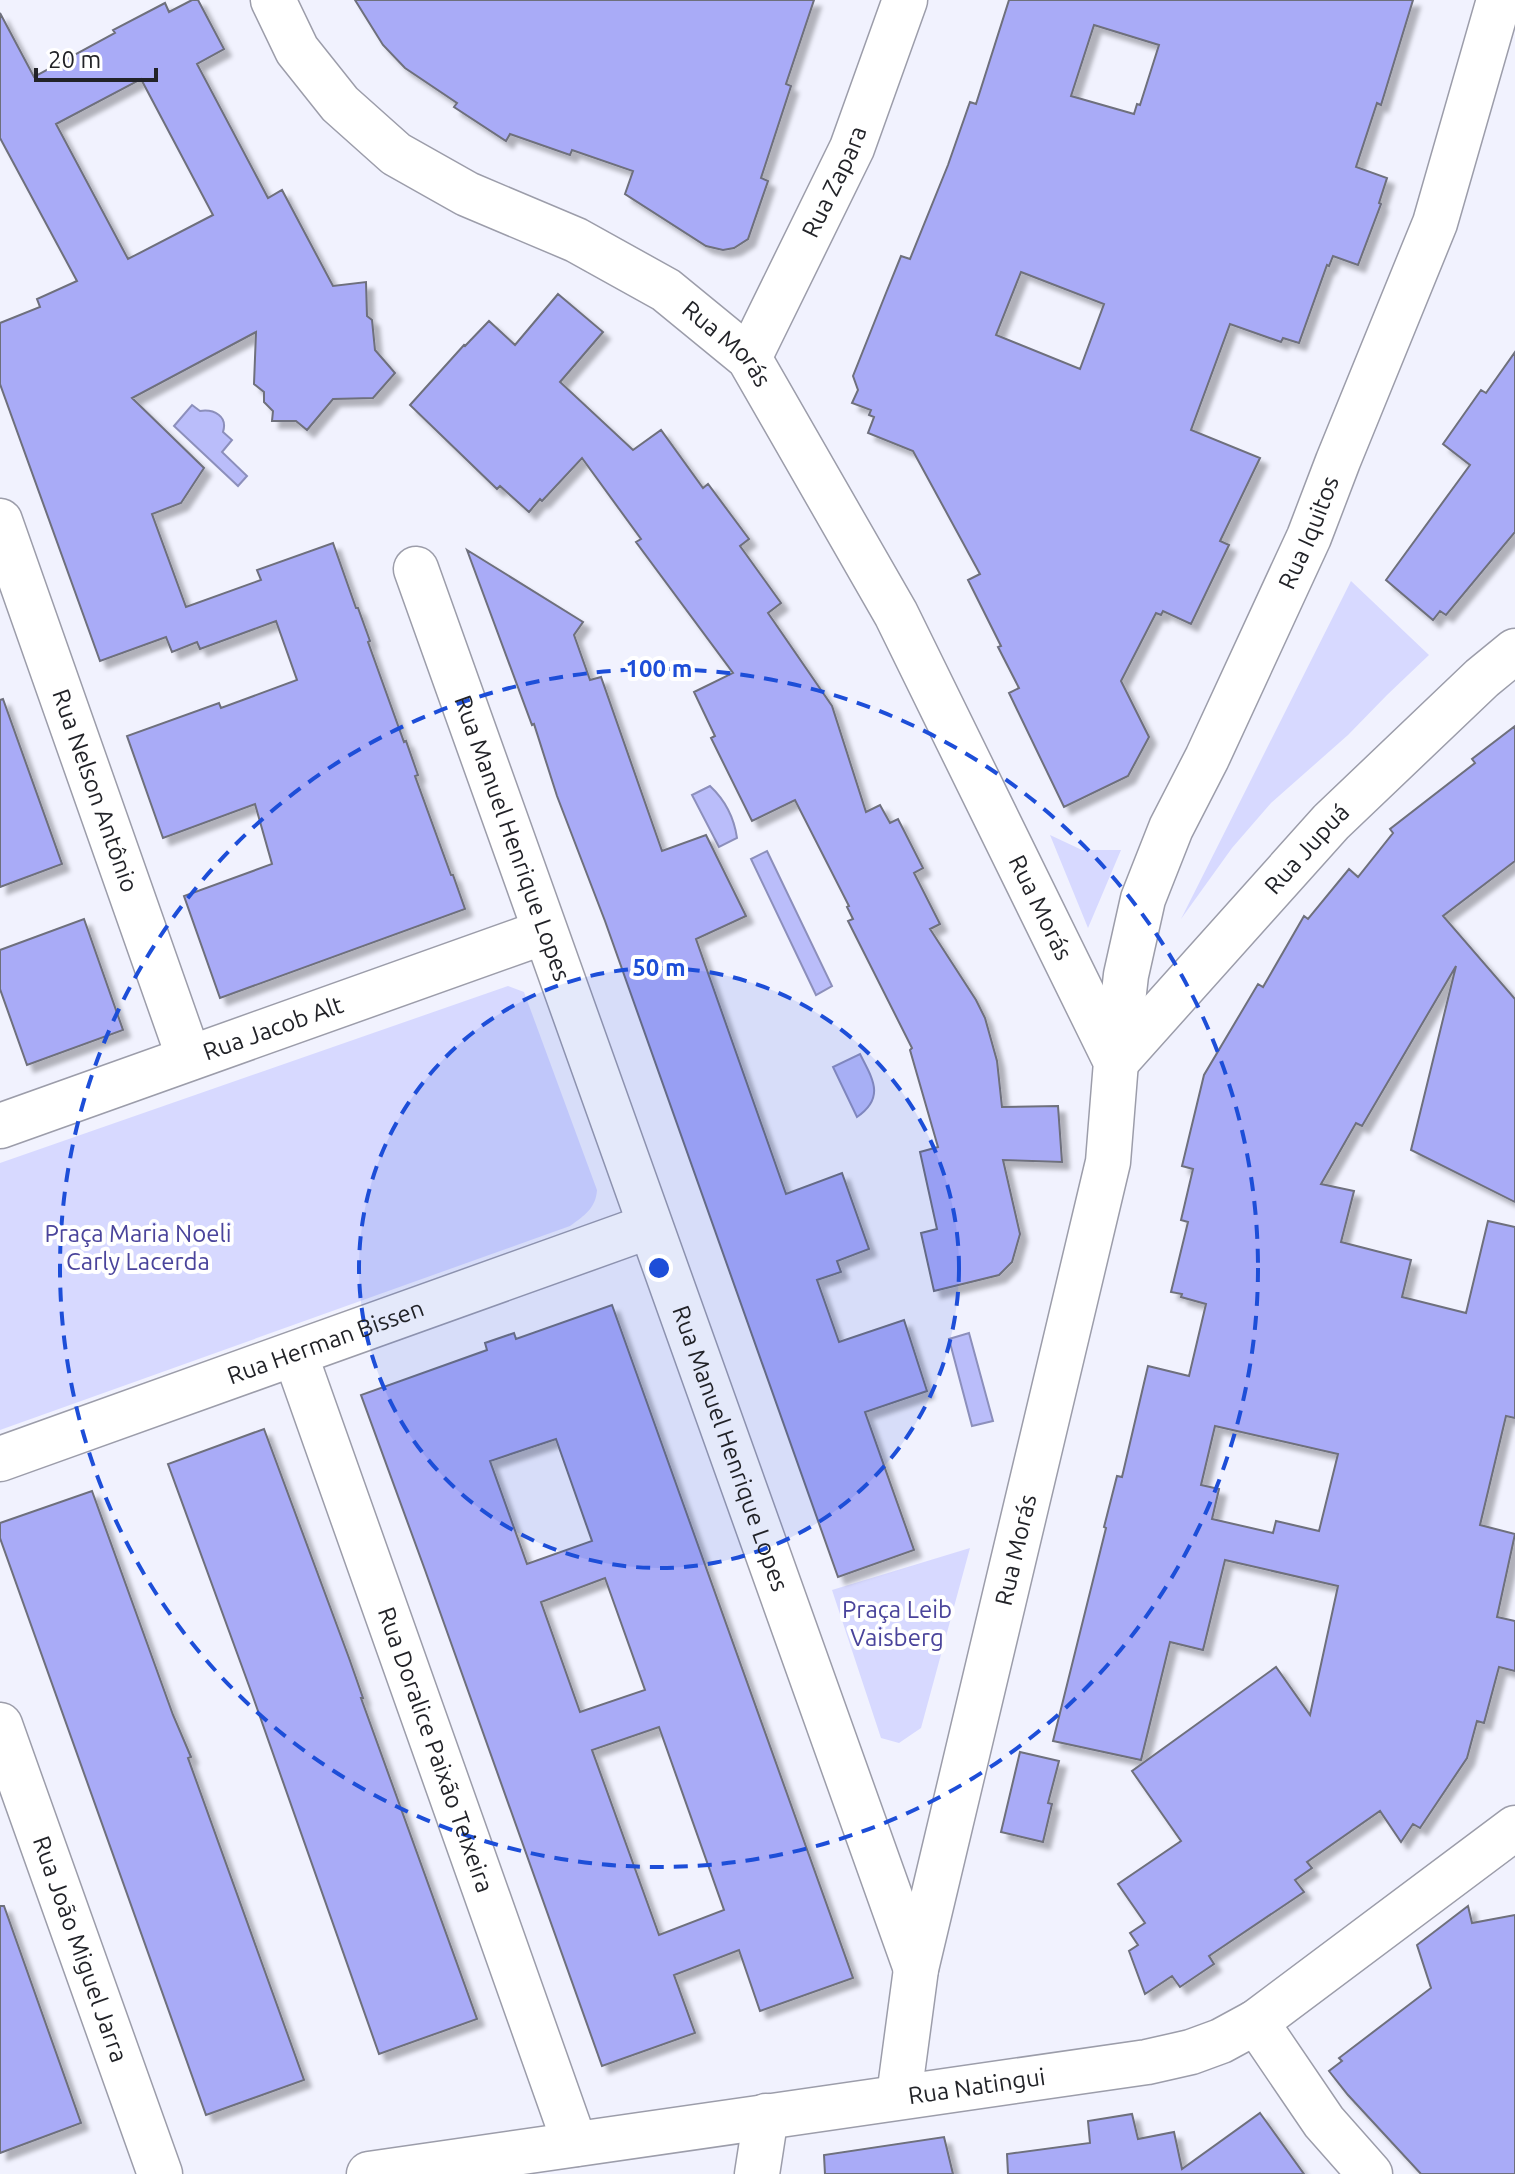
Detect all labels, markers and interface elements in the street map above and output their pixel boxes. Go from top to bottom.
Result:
scale bar [36,32,156,82]
text: 20 m [48,46,101,73]
street label: Rua Zapara [796,122,872,242]
street label: Rua Morás [677,295,777,391]
street label: Rua Iquitos [1273,472,1344,593]
text: 100 m [626,655,692,682]
street label: Rua Nelson Antônio [47,686,144,896]
street label: Rua Manuel Henrique Lopes [449,692,576,985]
street label: Rua Jupuá [1259,798,1354,899]
street label: Rua Morás [1004,851,1078,964]
text: 50 m [632,954,686,981]
street label: Rua Jacob Alt [199,991,347,1065]
park label: Praça Maria Noeli Carly Lacerda [44,1220,232,1275]
centre of rings [645,1254,673,1282]
street label: Rua Herman Bissen [224,1294,427,1389]
street label: Rua Manuel Henrique Lopes [667,1302,794,1595]
street label: Rua Morás [990,1492,1041,1608]
park label: Praça Leib Vaisberg [842,1596,952,1651]
street label: Rua Doralice Paixão Teixeira [373,1603,499,1896]
street label: Rua João Miguel Jarra [28,1832,133,2066]
street label: Rua Natingui [906,2063,1047,2109]

